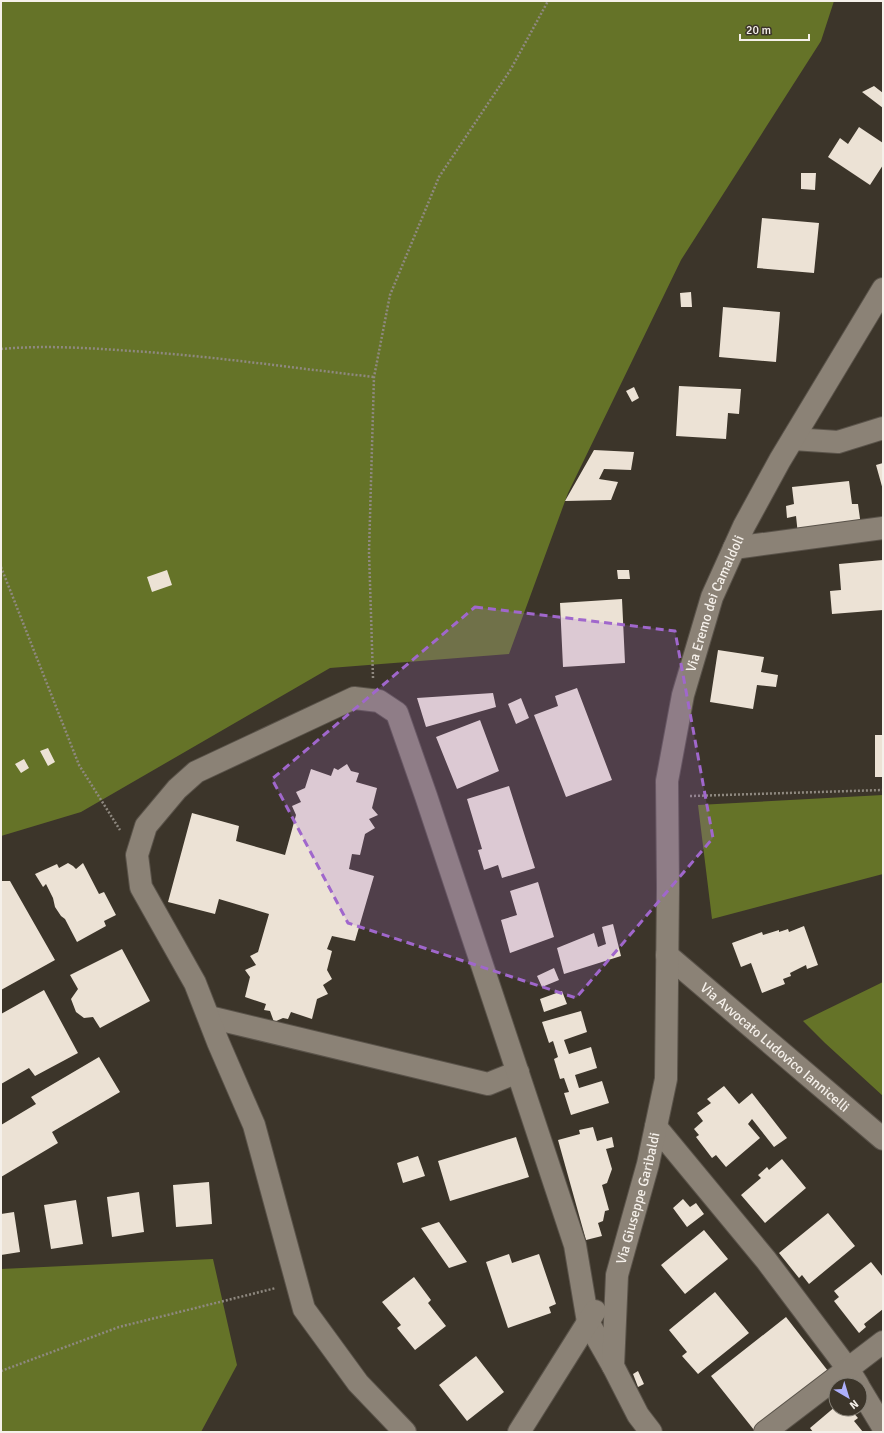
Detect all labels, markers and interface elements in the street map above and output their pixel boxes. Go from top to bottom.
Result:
scale bar [740,16,809,42]
text: 20 m [746,23,771,38]
street label: Via Eremo dei Camaldoli [682,532,747,674]
street label: Via Avvocato Ludovico Iannicelli [697,979,853,1115]
street label: Via Giuseppe Garibaldi [612,1131,663,1266]
north arrow [828,1377,868,1417]
text: N [847,1397,861,1412]

